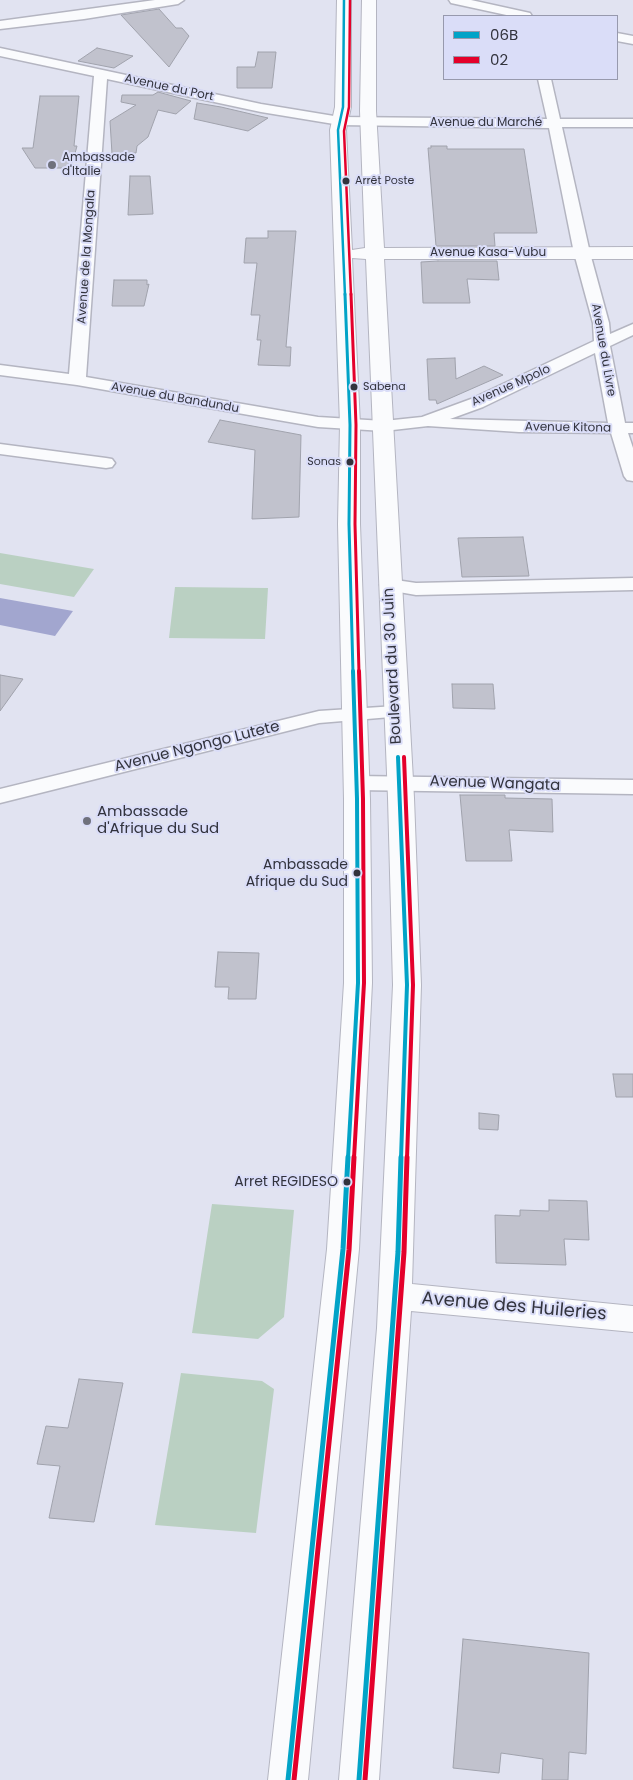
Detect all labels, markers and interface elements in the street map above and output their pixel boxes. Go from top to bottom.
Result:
legend [443,15,618,80]
text: 06B [490,24,518,45]
text: 02 [490,49,508,70]
street label: Avenue du Port [123,72,215,104]
street label: Avenue du Marché [430,116,542,130]
place label: Ambassade d'Italie [62,151,135,179]
marker: Ambassade d'Italie [46,159,58,171]
place label: Arrêt Poste [355,174,414,188]
marker: Arrêt Poste [341,176,351,186]
street label: Avenue de la Mongala [75,190,99,324]
street label: Avenue Kasa-Vubu [430,246,546,260]
street label: Avenue du Livre [588,302,618,398]
street label: Avenue Mpolo [469,362,553,410]
street label: Avenue du Bandundu [110,380,240,416]
place label: Sabena [363,380,406,394]
marker: Sabena [349,382,359,392]
street label: Avenue Kitona [525,420,611,436]
place label: Sonas [307,455,341,469]
marker: Sonas [345,457,355,467]
street label: Boulevard du 30 Juin [380,587,406,745]
street label: Avenue Ngongo Lutete [113,718,281,776]
street label: Avenue Wangata [429,773,561,795]
place label: Ambassade d'Afrique du Sud [97,803,219,838]
marker: Ambassade d'Afrique du Sud [81,815,93,827]
place label: Ambassade Afrique du Sud [246,857,348,890]
marker: Ambassade Afrique du Sud [352,868,362,878]
place label: Arret REGIDESO [234,1174,338,1190]
marker: Arret REGIDESO [342,1177,352,1187]
street label: Avenue des Huileries [421,1288,607,1326]

